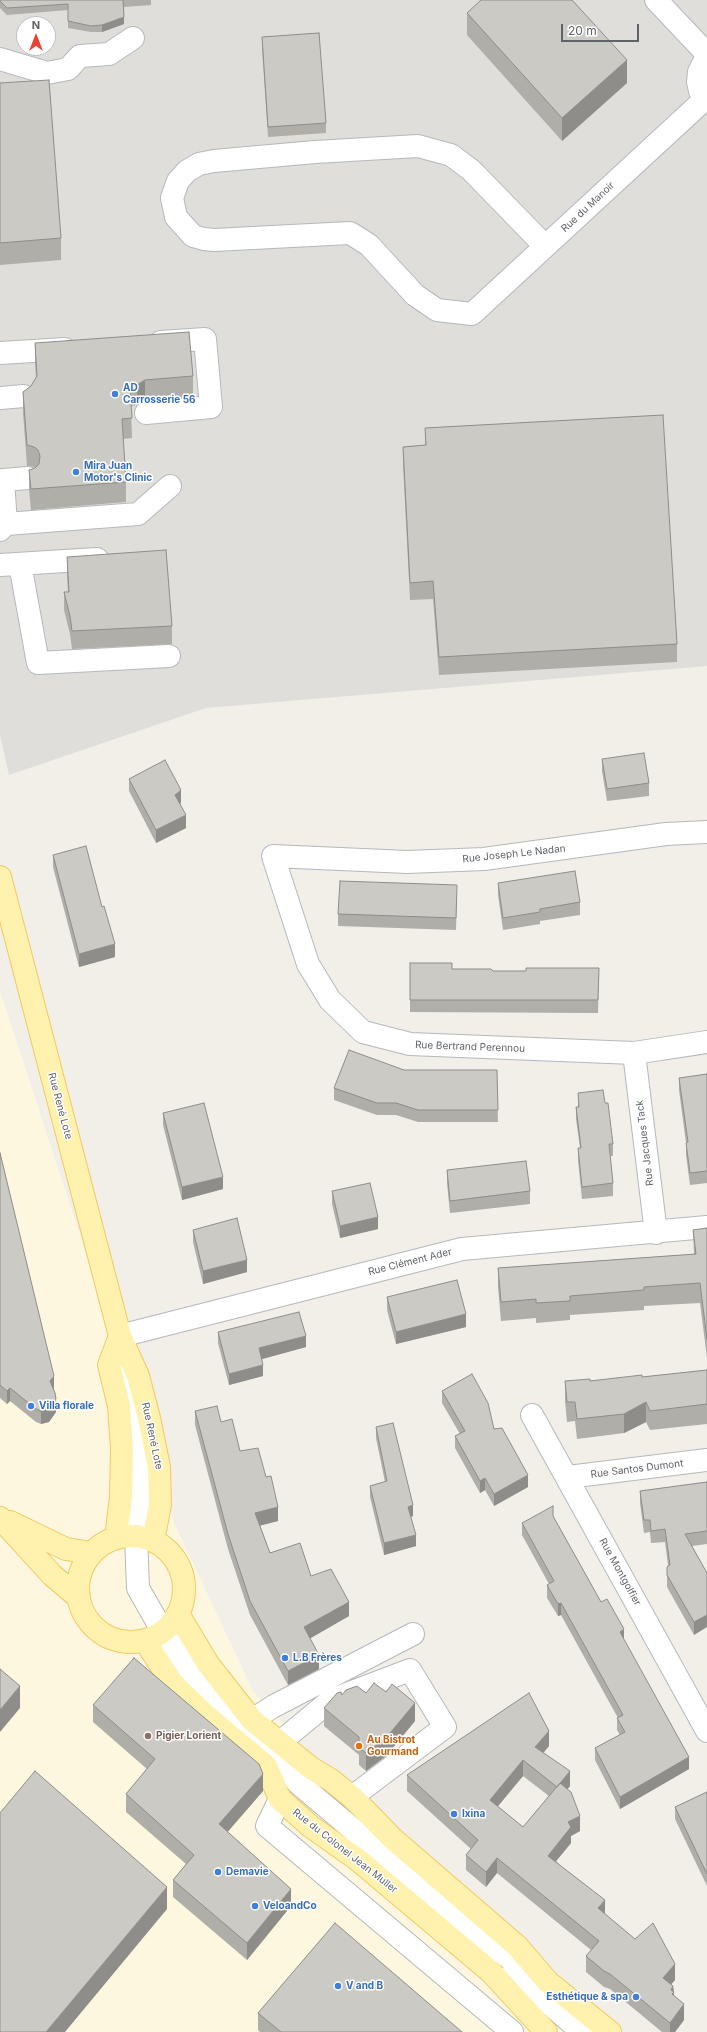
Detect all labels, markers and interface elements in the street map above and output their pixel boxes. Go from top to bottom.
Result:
north arrow [16,16,56,56]
scale bar [563,16,641,42]
text: N [32,18,40,32]
text: 20 m [568,23,597,38]
street label: Rue du Manoir [559,179,617,235]
place label: AD Carrosserie 56 [123,382,196,406]
marker: AD Carrosserie 56 [110,389,120,399]
place label: Mira Juan Motor's Clinic [84,460,152,484]
marker: Mira Juan Motor's Clinic [71,467,81,477]
street label: Rue Joseph Le Nadan [462,843,566,865]
street label: Rue Bertrand Perennou [415,1039,525,1055]
street label: Rue René Lote [45,1071,75,1141]
street label: Rue Jacques Tack [634,1099,656,1187]
street label: Rue Clément Ader [367,1246,453,1278]
place label: Villa florale [39,1400,94,1412]
marker: Villa florale [26,1401,36,1411]
street label: Rue René Lote [139,1401,165,1471]
street label: Rue Santos Dumont [590,1457,684,1481]
street label: Rue Montgolfier [596,1536,644,1608]
place label: L.B Frères [293,1652,342,1664]
marker: L.B Frères [280,1653,290,1663]
place label: Pigier Lorient [156,1730,221,1742]
marker: Pigier Lorient [143,1731,153,1741]
place label: Au Bistrot Gourmand [367,1734,418,1758]
marker: Au Bistrot Gourmand [354,1741,364,1751]
street label: Rue du Colonel Jean Muller [290,1806,400,1896]
place label: Ixina [462,1808,485,1820]
marker: Ixina [449,1809,459,1819]
place label: Demavie [226,1866,269,1878]
marker: Demavie [213,1867,223,1877]
place label: VeloandCo [263,1900,317,1912]
marker: VeloandCo [250,1901,260,1911]
place label: V and B [346,1980,383,1992]
marker: V and B [333,1981,343,1991]
place label: Esthétique & spa [546,1991,628,2003]
marker: Esthétique & spa [631,1992,641,2002]

